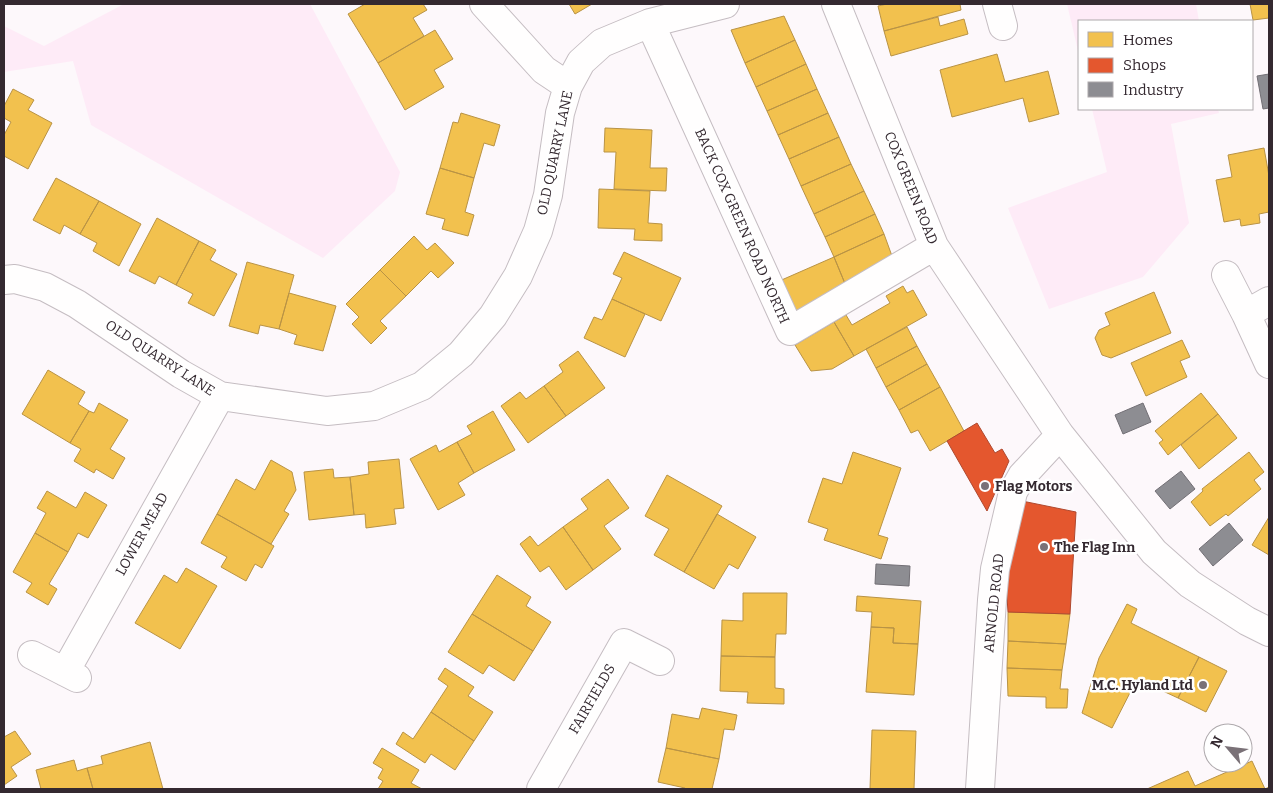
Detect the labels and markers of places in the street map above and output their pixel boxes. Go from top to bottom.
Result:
place label: Flag Motors [995,478,1072,495]
marker: Flag Motors [979,480,991,492]
place label: The Flag Inn [1054,539,1135,556]
marker: The Flag Inn [1038,541,1050,553]
place label: M.C. Hyland Ltd [1092,677,1194,694]
marker: M.C. Hyland Ltd [1197,679,1209,691]

